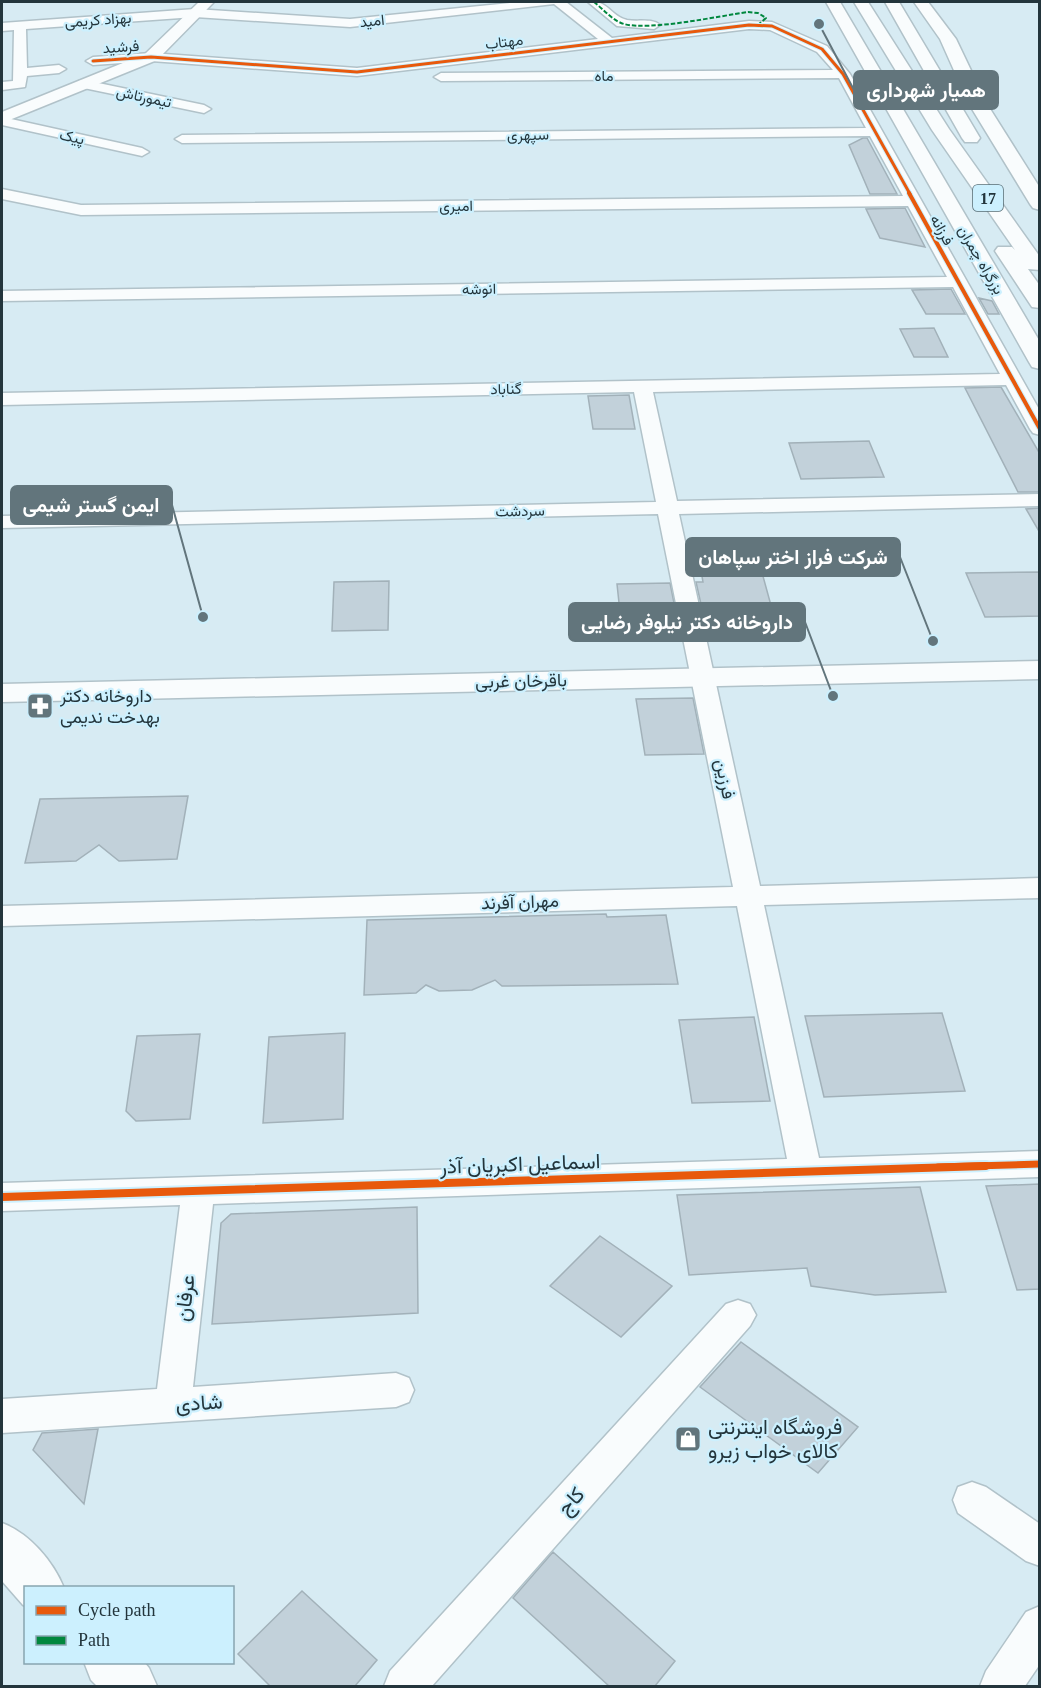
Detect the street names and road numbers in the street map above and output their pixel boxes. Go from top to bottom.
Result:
street label: بهزاد کریمی [64,10,132,32]
street label: امید [359,12,385,31]
street label: مهتاب [484,32,524,53]
street label: فرشید [102,38,140,57]
street label: ماه [595,68,613,84]
street label: تیمورتاش [115,83,173,113]
street label: پیک [58,127,86,149]
street label: سپهری [507,127,549,145]
road number: 17 [973,185,1003,211]
street label: امیری [439,198,473,216]
street label: فرزانه [926,212,957,249]
street label: بزرگراه چمران [953,223,1007,298]
street label: انوشه [462,281,496,298]
street label: گناباد [490,381,522,398]
street label: سردشت [495,503,545,520]
street label: باقرخان غربی [475,670,567,693]
street label: فرزین [710,757,739,801]
street label: مهران آفرند [481,891,559,914]
street label: اسماعیل اکبریان آذر [438,1149,601,1180]
street label: عرفان [170,1273,201,1323]
street label: شادی [175,1389,223,1417]
street label: کاج [552,1482,591,1521]

